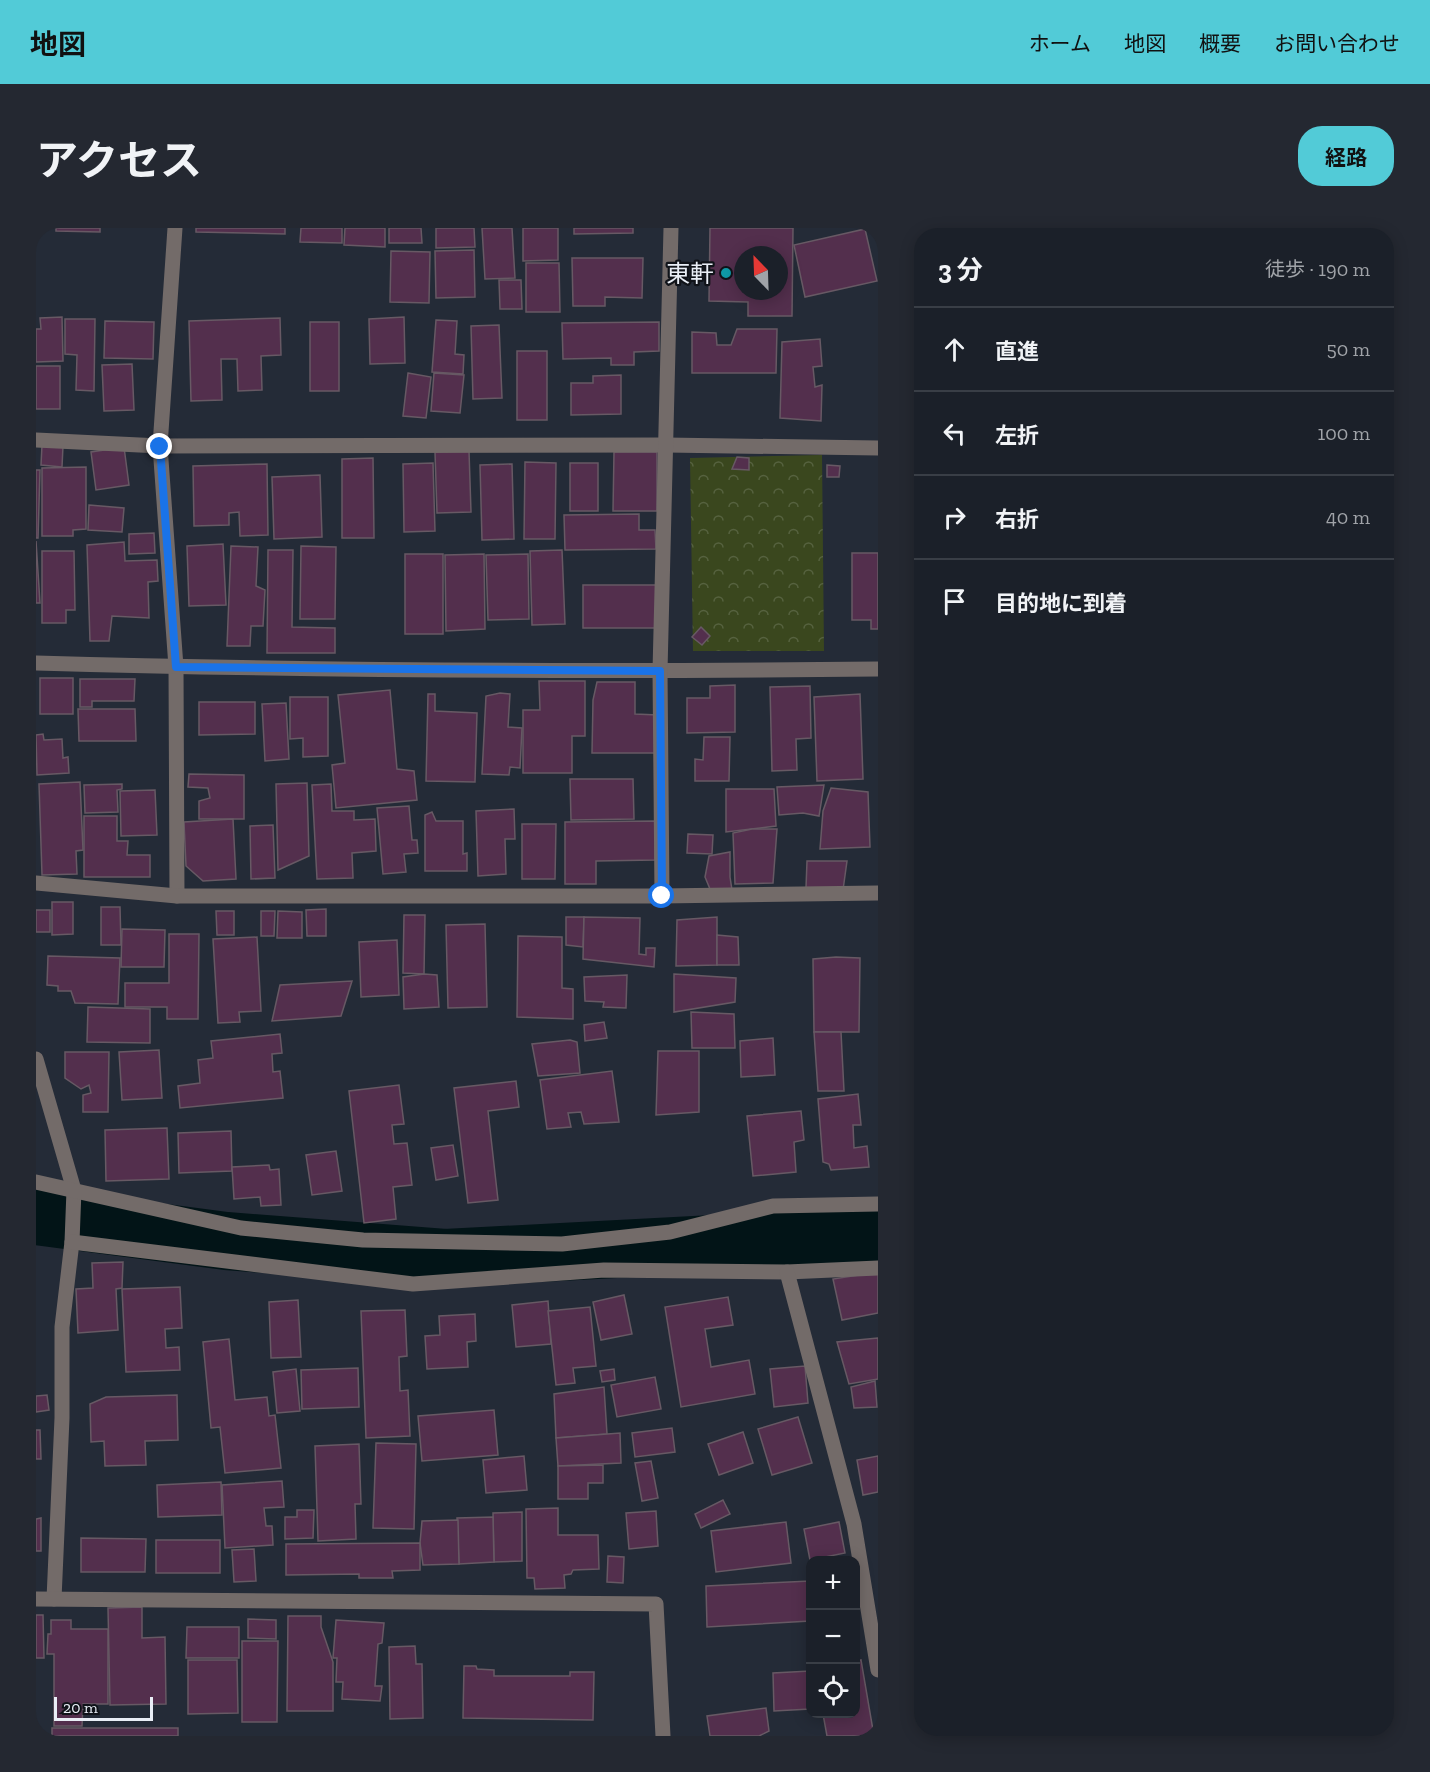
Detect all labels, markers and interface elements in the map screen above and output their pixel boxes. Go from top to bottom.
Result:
text: 地図 [30,28,86,61]
text: ホーム [1029,31,1091,56]
text: 地図 [1124,31,1166,56]
text: 概要 [1199,31,1241,56]
text: お問い合わせ [1274,31,1400,56]
button: 経路 [1298,126,1394,186]
text: アクセス [36,135,202,186]
north arrow [734,246,788,300]
text: 3 分 [938,254,983,286]
text: 徒歩 · 190 m [1265,257,1370,281]
place label: 東軒 [666,259,714,288]
marker: 東軒 [719,266,733,280]
icon: ahead [938,333,971,366]
text: 50 m [1326,337,1370,361]
text: 直進 [995,338,1039,365]
icon: left [938,417,971,450]
text: 100 m [1317,421,1370,445]
text: 左折 [995,422,1039,449]
route end [146,433,172,459]
icon: right [938,501,971,534]
text: 40 m [1326,505,1370,529]
text: 右折 [995,506,1039,533]
icon: arrive [938,585,971,618]
text: 目的地に到着 [995,590,1127,617]
route start [648,882,674,908]
map controls [806,1556,860,1718]
button: + [806,1556,860,1610]
button: − [806,1610,860,1664]
button: locate [806,1664,860,1718]
scale bar [54,1694,153,1722]
text: 20 m [63,1698,98,1717]

